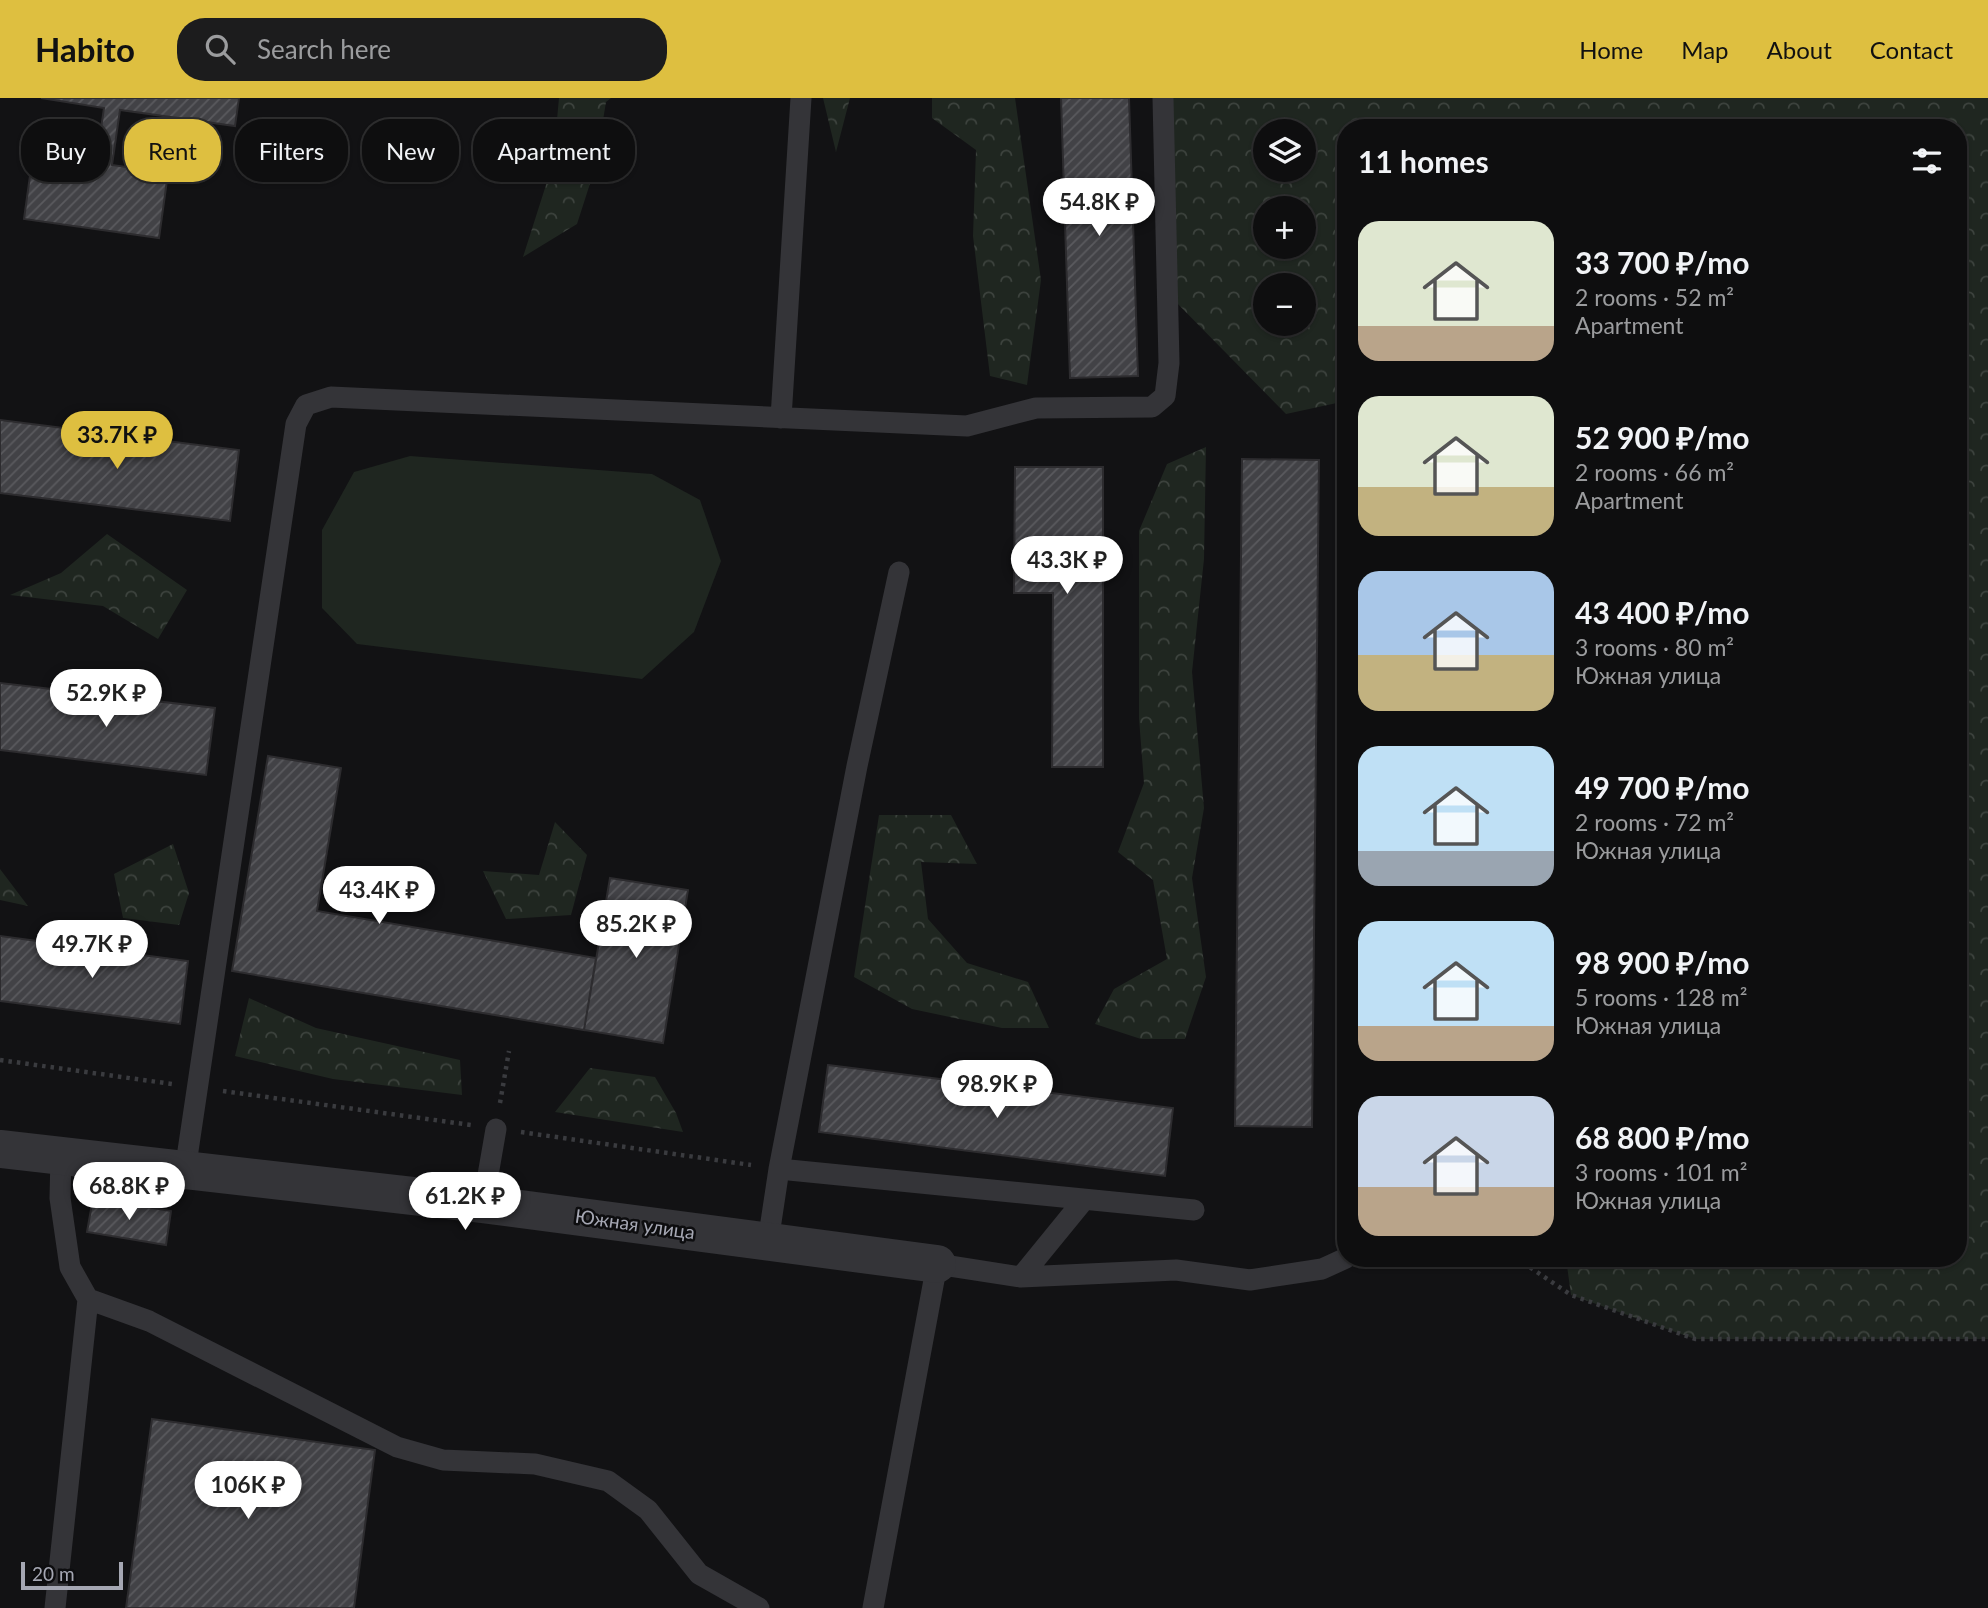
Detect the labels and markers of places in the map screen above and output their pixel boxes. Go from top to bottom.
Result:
pin: 54.8K ₽ [1034,178,1164,238]
pin: 33.7K ₽ [52,412,182,471]
pin: 43.3K ₽ [1002,536,1132,596]
pin: 52.9K ₽ [41,670,171,729]
pin: 43.4K ₽ [314,866,444,926]
pin: 85.2K ₽ [571,900,701,960]
pin: 49.7K ₽ [27,920,157,980]
pin: 98.9K ₽ [932,1060,1062,1120]
pin: 68.8K ₽ [64,1162,194,1222]
pin: 61.2K ₽ [400,1172,530,1232]
pin: 106K ₽ [191,1462,305,1521]

